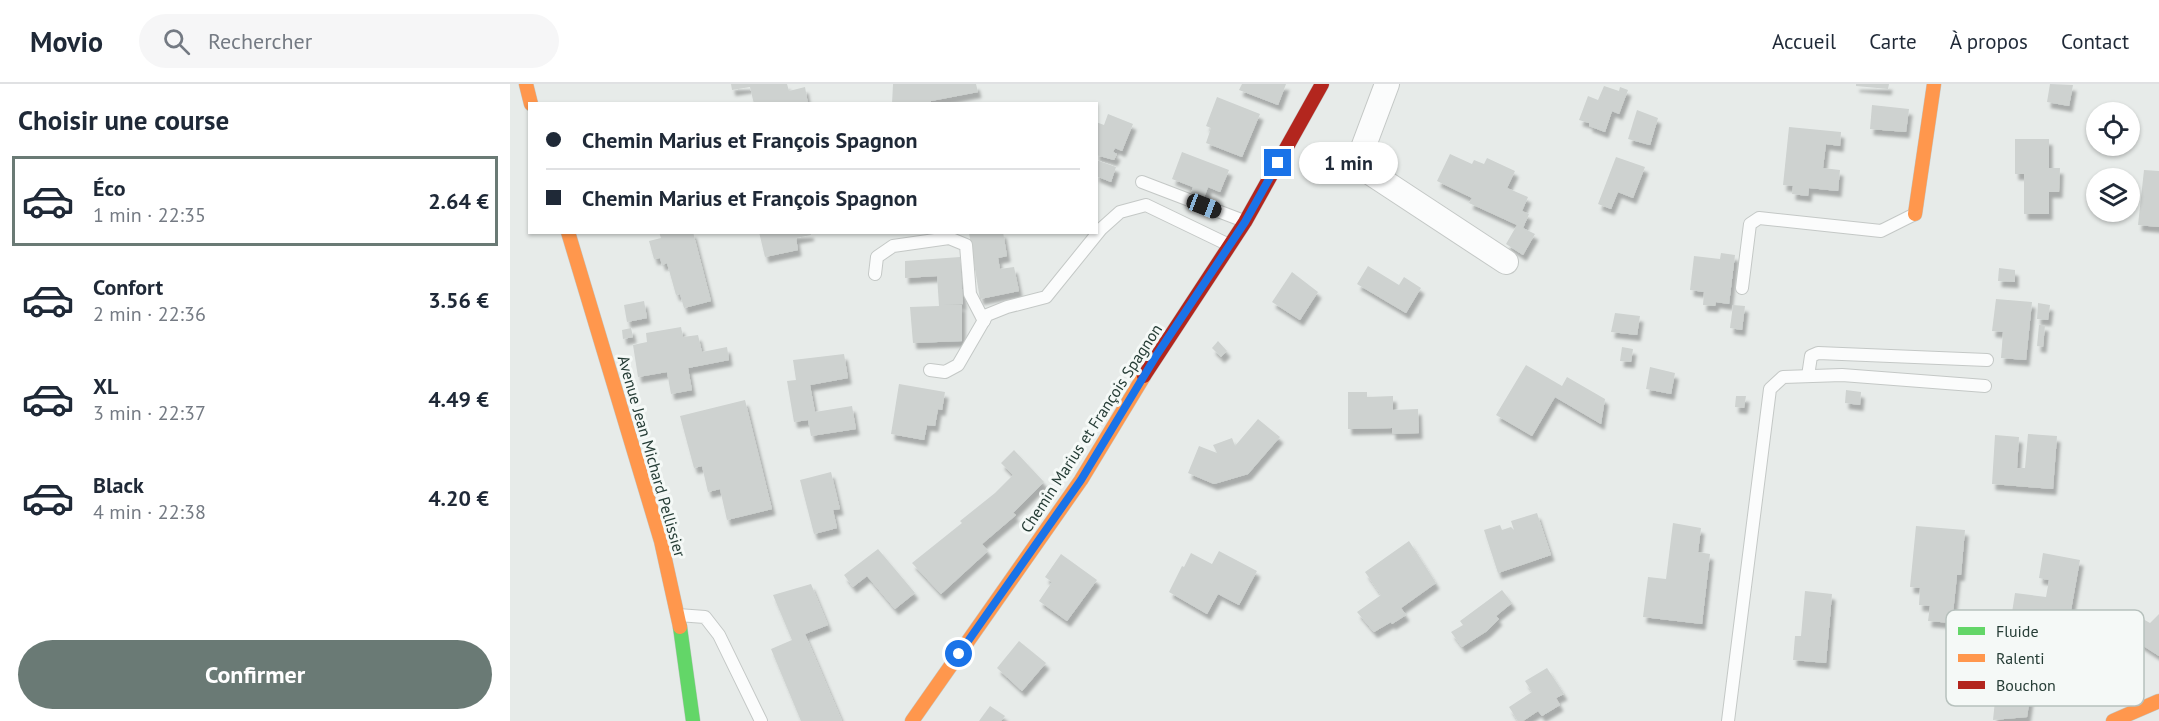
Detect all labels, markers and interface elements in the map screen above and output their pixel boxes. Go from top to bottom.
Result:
search box [139,14,559,68]
text: Movio [30,23,103,60]
icon: search [160,25,193,58]
text: Rechercher [208,27,312,55]
text: Accueil [1772,28,1836,55]
text: Carte [1869,28,1917,55]
text: À propos [1950,28,2028,55]
text: Contact [2061,28,2129,55]
map controls [2086,102,2140,222]
button: locate [2086,102,2140,156]
text: Choisir une course [18,103,229,137]
text: Chemin Marius et François Spagnon [582,126,917,154]
callout: 1 min [1299,142,1398,184]
route end [1264,149,1291,176]
text: 1 min [1324,150,1373,176]
button: layers [2086,168,2140,222]
icon: car [21,174,75,228]
text: Éco [93,174,125,202]
text: Chemin Marius et François Spagnon [582,184,917,212]
text: 2.64 € [428,187,489,215]
car [1184,191,1224,221]
text: 1 min · 22:35 [93,202,206,228]
icon: car [21,273,75,327]
text: Confort [93,273,163,301]
text: 3.56 € [428,286,489,314]
text: 2 min · 22:36 [93,301,206,327]
street label: Chemin Marius et François Spagnon [1016,320,1166,536]
street label: Avenue Jean Michard Pellissier [614,353,691,560]
icon: car [21,372,75,426]
text: XL [93,372,118,400]
text: 4.49 € [428,385,489,413]
text: 3 min · 22:37 [93,400,206,426]
icon: car [21,471,75,525]
text: Black [93,471,144,499]
text: 4.20 € [428,484,489,512]
text: 4 min · 22:38 [93,499,206,525]
legend [1946,610,2144,706]
text: Fluide [1996,621,2039,641]
button: Confirmer [18,640,492,709]
route start [945,640,972,667]
text: Ralenti [1996,648,2045,668]
text: Bouchon [1996,675,2056,695]

